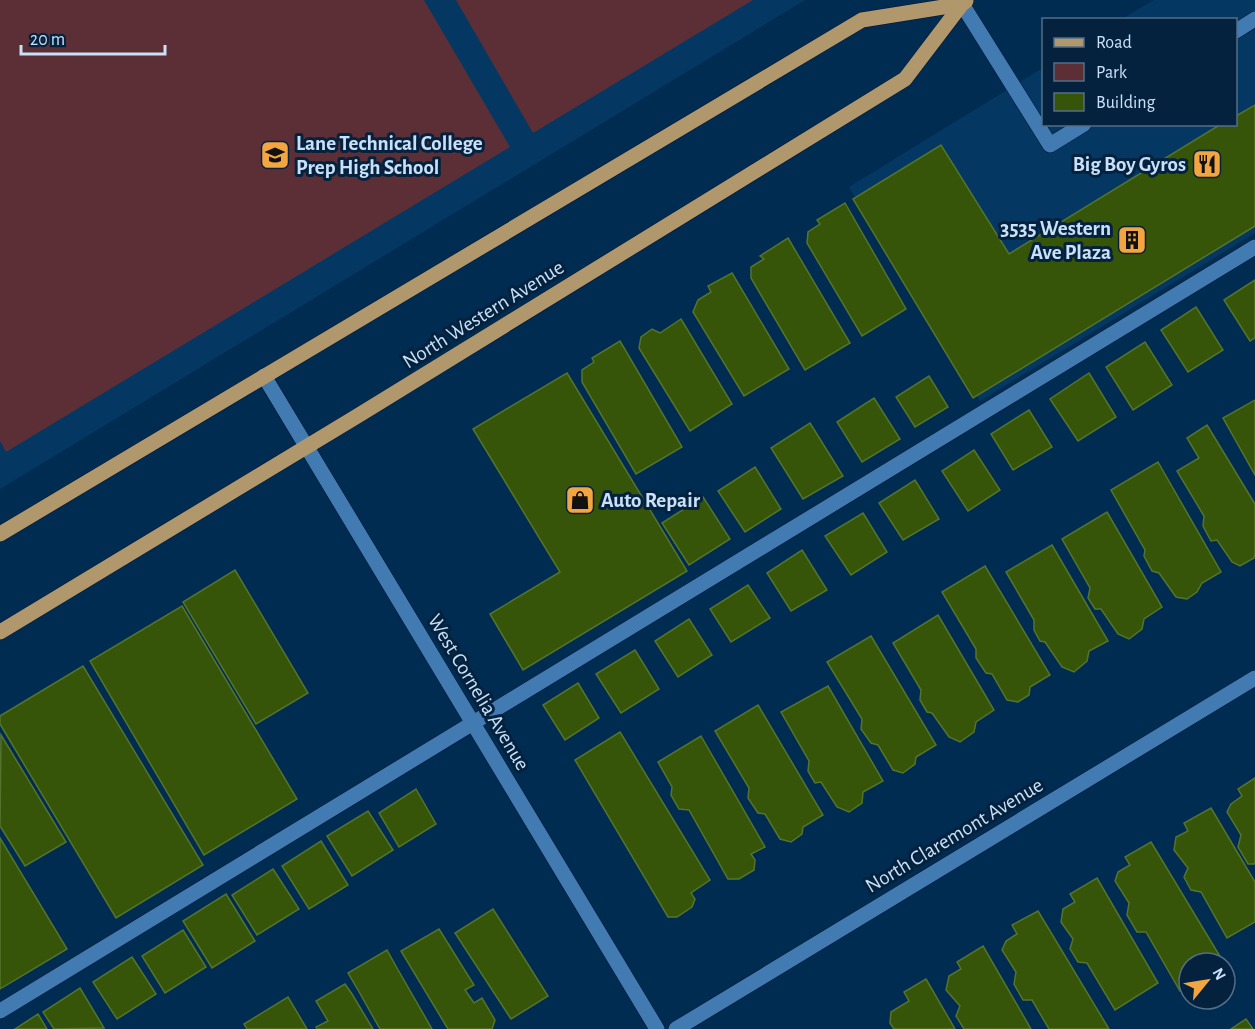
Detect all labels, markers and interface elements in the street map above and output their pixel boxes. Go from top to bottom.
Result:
scale bar [21,18,165,56]
legend [1042,18,1237,126]
text: 20 m [30,31,65,49]
text: Road [1096,34,1132,52]
text: Park [1096,64,1128,82]
text: Building [1096,94,1156,112]
place label: Lane Technical College Prep High School [296,133,483,178]
school or university icon: Lane Technical College Prep High School [259,139,291,171]
restaurant icon: Big Boy Gyros [1191,148,1223,180]
place label: Big Boy Gyros [1073,154,1186,175]
place label: 3535 Western Ave Plaza [1000,218,1111,263]
building icon: 3535 Western Ave Plaza [1116,224,1148,256]
street label: North Western Avenue [399,256,568,372]
shop icon: Auto Repair [564,484,596,516]
place label: Auto Repair [601,490,701,511]
street label: West Cornelia Avenue [424,611,533,774]
street label: North Claremont Avenue [862,774,1047,897]
north arrow [1177,951,1237,1011]
text: N [1209,965,1229,983]

